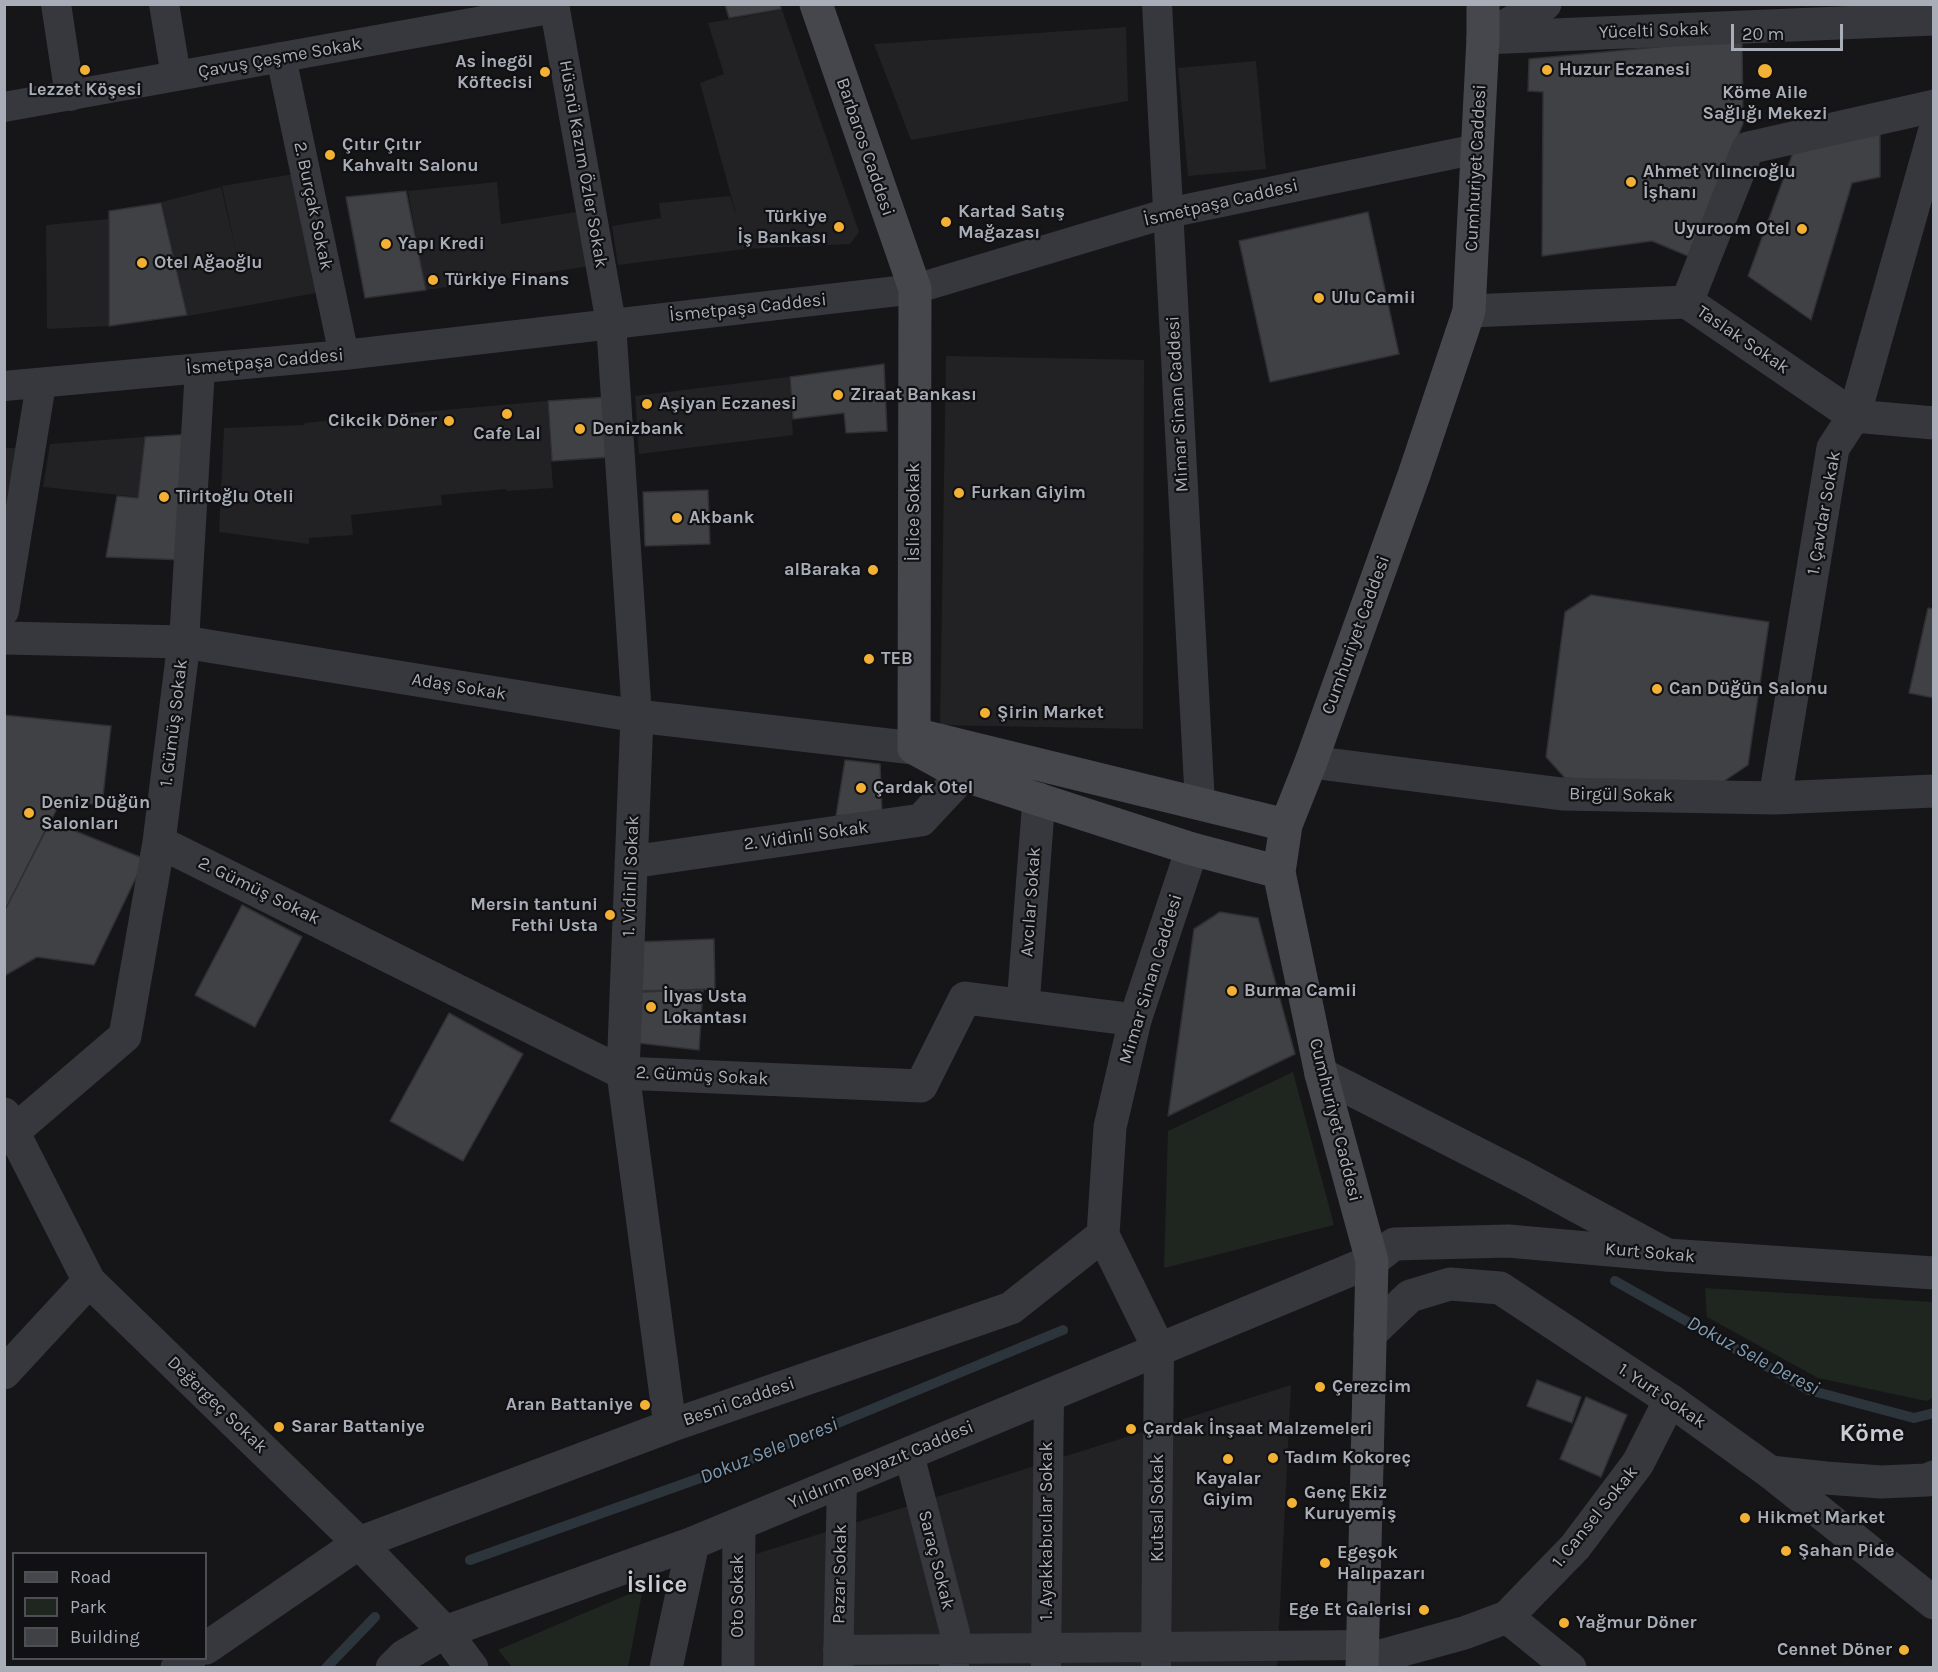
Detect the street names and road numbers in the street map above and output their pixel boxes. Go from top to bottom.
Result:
street label: Yücelti Sokak [1598,18,1710,44]
street label: Çavuş Çeşme Sokak [197,33,363,83]
street label: Hüsnü Kazım Özler Sokak [554,59,612,269]
street label: Barbaros Caddesi [831,75,899,219]
street label: Cumhuriyet Caddesi [1461,84,1491,252]
street label: 2. Burçak Sokak [289,140,337,272]
street label: İsmetpaşa Caddesi [1142,175,1300,231]
street label: İsmetpaşa Caddesi [668,289,828,327]
street label: Taslak Sokak [1693,301,1793,379]
street label: Mimar Sinan Caddesi [1163,315,1193,493]
street label: İsmetpaşa Caddesi [185,344,345,380]
street label: 1. Çavdar Sokak [1802,449,1846,577]
street label: İslice Sokak [903,463,925,561]
street label: Cumhuriyet Caddesi [1317,553,1395,717]
street label: 1. Gümüş Sokak [155,658,193,788]
street label: Adaş Sokak [410,669,508,705]
street label: Birgül Sokak [1569,783,1673,807]
street label: 1. Vidinli Sokak [618,815,644,937]
street label: 2. Vidinli Sokak [742,817,870,855]
street label: Avcılar Sokak [1016,846,1046,958]
street label: 2. Gümüş Sokak [195,852,323,930]
street label: Mimar Sinan Caddesi [1115,891,1187,1067]
street label: Cumhuriyet Caddesi [1304,1036,1366,1204]
street label: 2. Gümüş Sokak [635,1062,769,1090]
street label: Kurt Sokak [1604,1238,1696,1268]
street label: Değergeç Sokak [163,1352,271,1458]
street label: 1. Yurt Sokak [1614,1359,1710,1433]
street label: Besni Caddesi [680,1373,798,1431]
street label: Yıldırım Beyazıt Caddesi [785,1416,977,1514]
street label: 1. Ayakkabıcılar Sokak [1036,1441,1058,1621]
street label: Kutsal Sokak [1147,1454,1169,1562]
street label: 1. Cansel Sokak [1548,1462,1642,1572]
street label: Saraç Sokak [913,1508,959,1612]
street label: Pazar Sokak [828,1524,852,1624]
street label: Oto Sokak [727,1554,749,1638]

